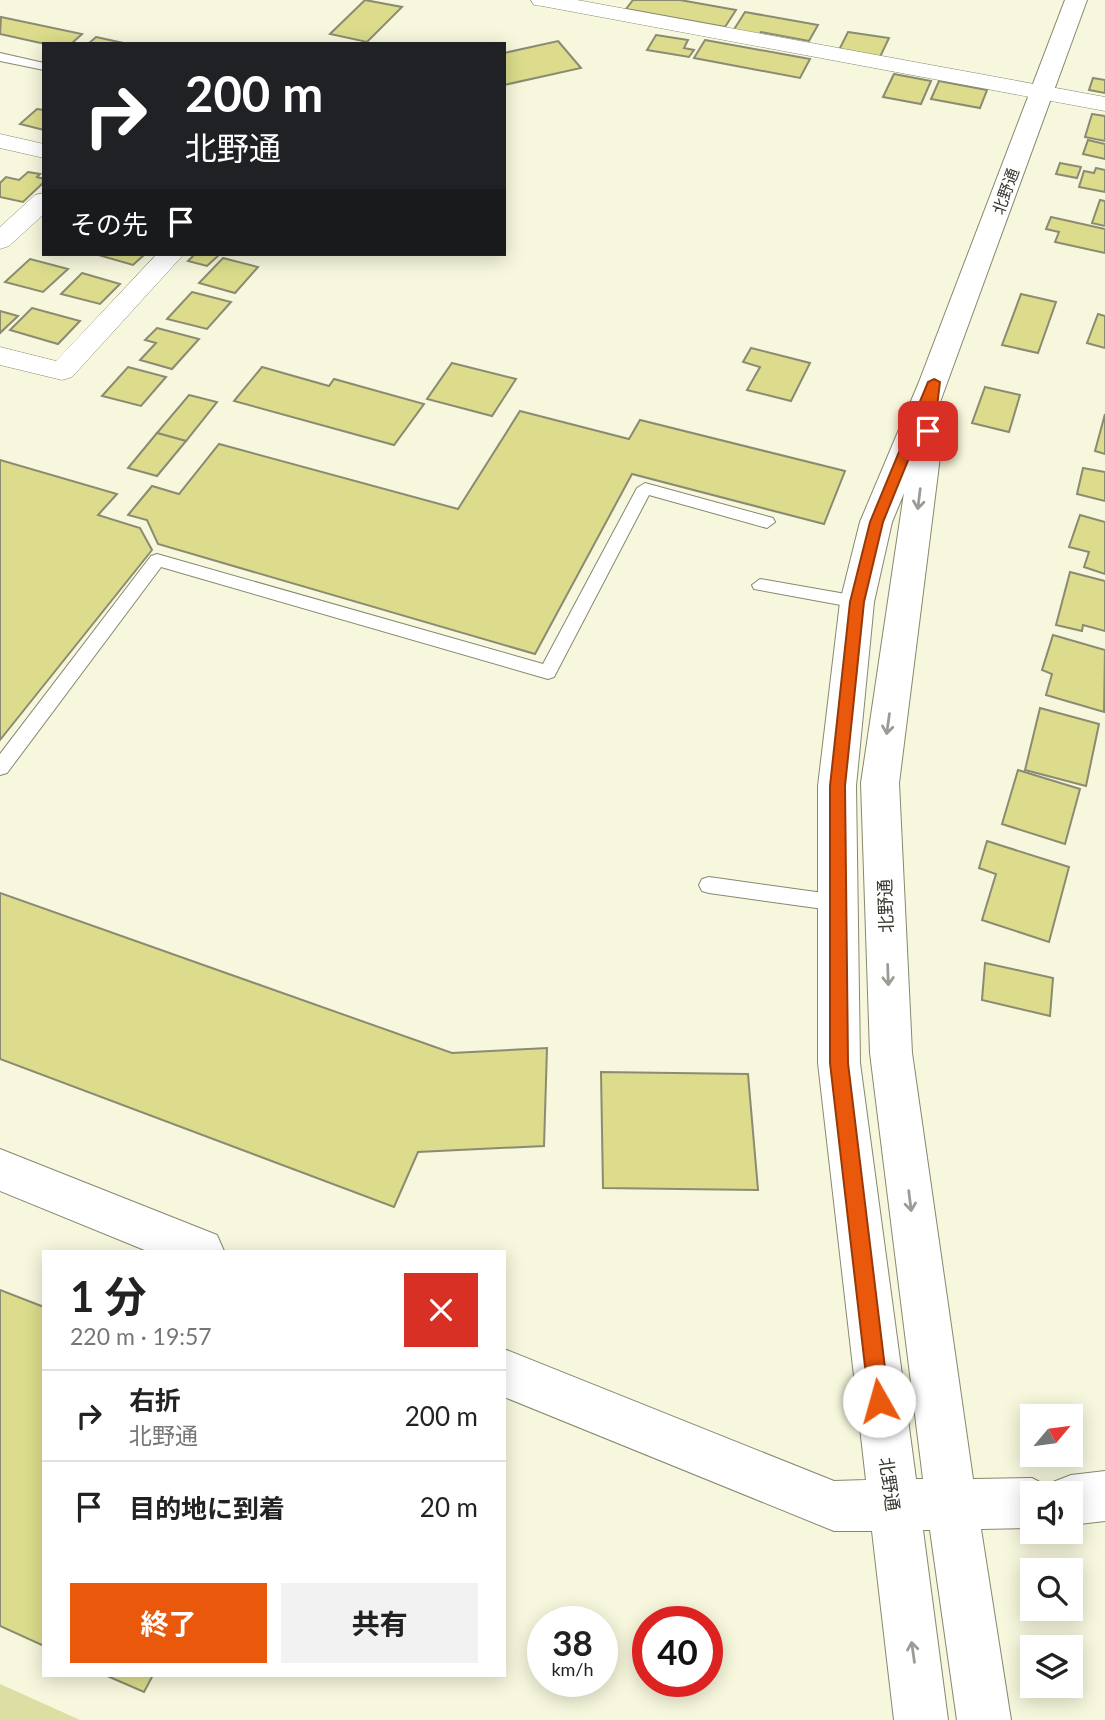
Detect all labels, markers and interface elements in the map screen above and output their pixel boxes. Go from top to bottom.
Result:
text: 200 m [185,64,323,122]
icon: right [70,70,161,161]
text: 北野通 [185,128,281,167]
street label: 北野通 [988,165,1022,217]
icon: arrive [162,203,200,241]
text: その先 [70,208,148,240]
pin [898,401,958,461]
icon: arrive [909,412,947,450]
one-way arrow [913,487,926,509]
one-way arrow [881,712,894,735]
street label: 北野通 [873,879,897,933]
one-way arrow [881,963,894,986]
one-way arrow [904,1190,917,1212]
text: 1 分 [70,1271,147,1321]
button: close [404,1273,478,1347]
text: 220 m · 19:57 [70,1322,212,1350]
position arrow [842,1364,916,1438]
text: 右折 [129,1384,181,1416]
icon: right [70,1397,108,1435]
text: 200 m [405,1400,478,1432]
north arrow [1020,1404,1083,1466]
map controls [1020,1404,1083,1698]
text: 北野通 [129,1421,198,1449]
street label: 北野通 [875,1456,905,1512]
button: sound [1020,1481,1083,1544]
icon: arrive [70,1488,108,1526]
text: 20 m [420,1491,478,1523]
text: 目的地に到着 [129,1492,285,1524]
button: search [1020,1558,1083,1621]
button: 終了 [70,1583,267,1663]
button: 共有 [281,1583,478,1663]
speed limit sign: 40 [632,1606,723,1697]
text: 38 [552,1621,593,1663]
button: layers [1020,1635,1083,1698]
one-way arrow [906,1641,919,1664]
text: km/h [551,1658,594,1680]

